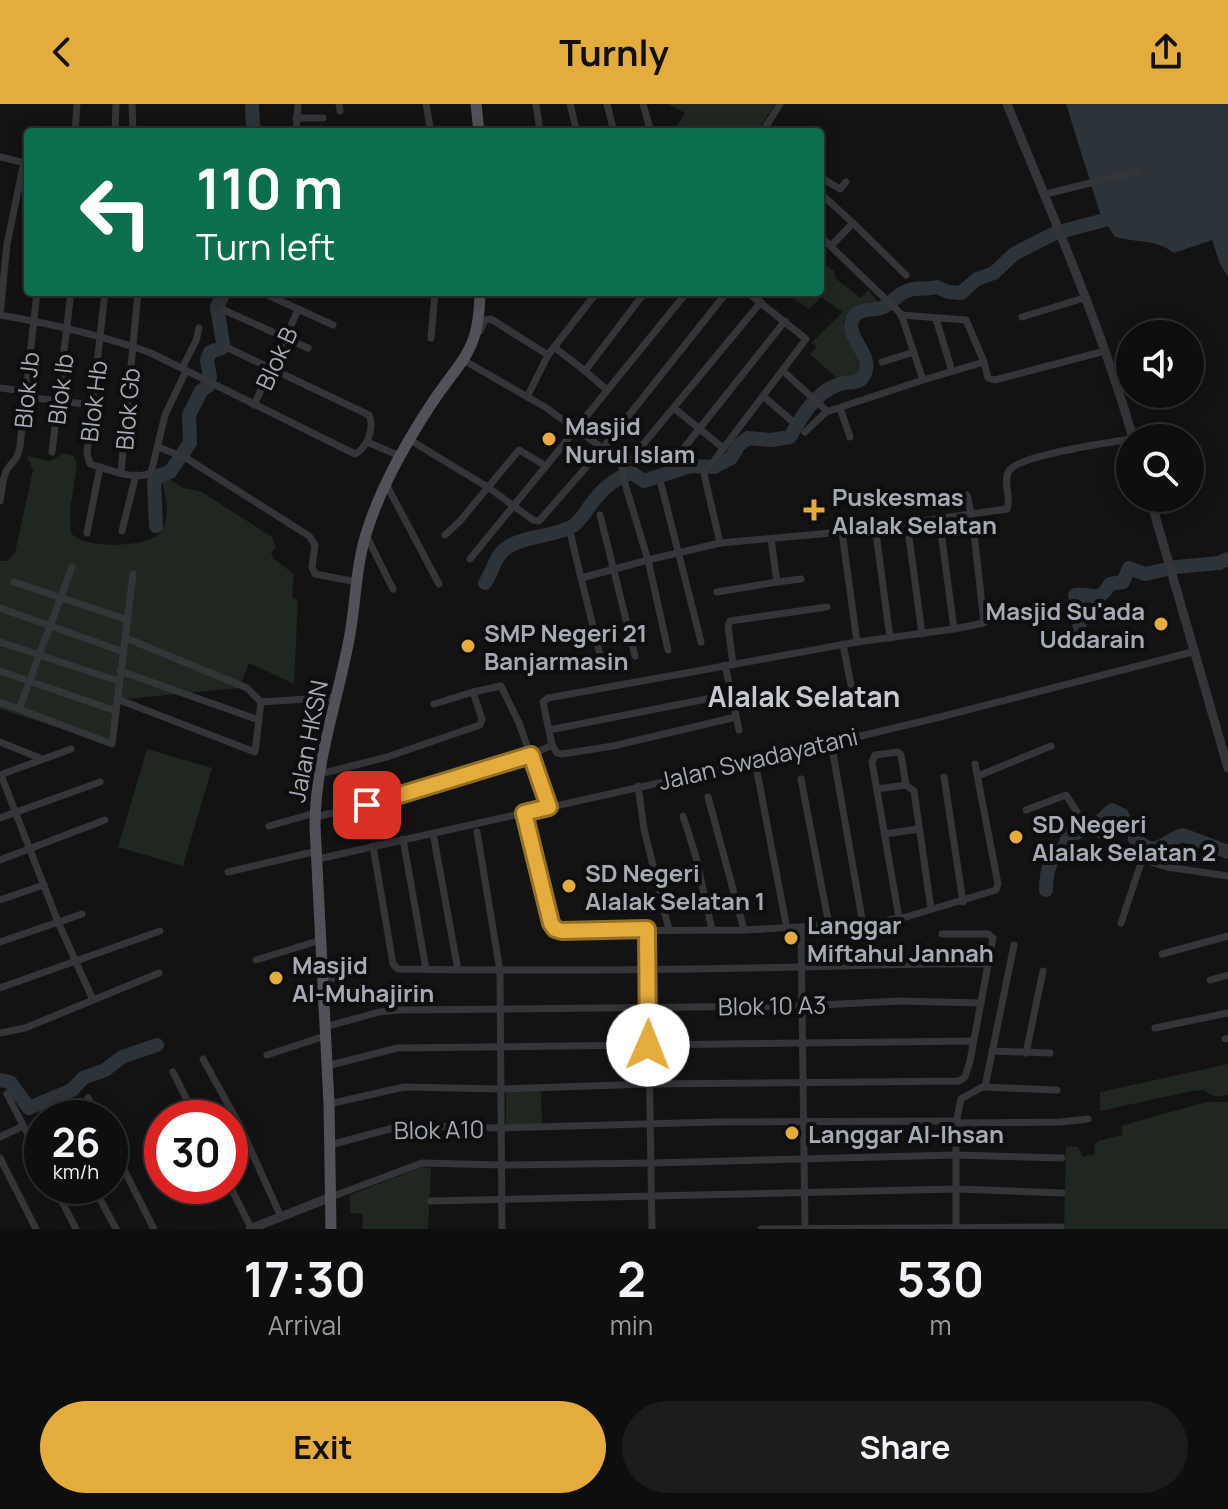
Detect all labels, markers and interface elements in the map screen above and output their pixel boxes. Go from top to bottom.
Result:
text: Turnly [559,28,669,77]
icon: back [40,30,84,74]
icon: share [1144,30,1188,74]
text: 110 m [196,149,343,226]
icon: left [64,160,168,264]
text: Turn left [196,222,335,271]
map controls [1116,320,1204,512]
button: sound [1116,320,1204,408]
street label: Blok B [247,321,305,395]
street label: Blok Jb [6,350,46,430]
street label: Blok Ib [39,352,81,426]
street label: Blok Hb [72,358,114,444]
street label: Blok Gb [107,367,147,451]
place label: Masjid Nurul Islam [565,409,695,470]
button: search [1116,424,1204,512]
marker: Masjid Nurul Islam [540,430,558,448]
place label: Puskesmas Alalak Selatan [832,480,997,541]
marker: Puskesmas Alalak Selatan [803,499,825,521]
place label: Masjid Su'ada Uddarain [986,594,1145,655]
marker: Masjid Su'ada Uddarain [1152,615,1170,633]
place label: SMP Negeri 21 Banjarmasin [484,616,647,677]
marker: SMP Negeri 21 Banjarmasin [459,637,477,655]
street label: Jalan HKSN [279,677,335,805]
district label: Alalak Selatan [708,677,900,715]
street label: Jalan Swadayatani [655,719,861,797]
pin [333,771,401,839]
icon: arrive [345,783,389,827]
place label: SD Negeri Alalak Selatan 2 [1032,807,1216,868]
marker: SD Negeri Alalak Selatan 2 [1007,828,1025,846]
place label: SD Negeri Alalak Selatan 1 [585,856,765,917]
marker: SD Negeri Alalak Selatan 1 [560,877,578,895]
place label: Langgar Miftahul Jannah [807,908,994,969]
marker: Langgar Miftahul Jannah [782,929,800,947]
place label: Masjid Al-Muhajirin [292,948,434,1009]
marker: Masjid Al-Muhajirin [267,969,285,987]
street label: Blok 10 A3 [717,988,827,1022]
position arrow [606,1003,690,1087]
speed limit sign: 30 [144,1100,248,1204]
street label: Blok A10 [394,1112,484,1146]
text: 26 [52,1114,100,1169]
place label: Langgar Al-Ihsan [808,1117,1004,1150]
marker: Langgar Al-Ihsan [783,1124,801,1142]
text: km/h [53,1158,99,1185]
text: 17:30 [244,1246,366,1311]
text: 2 [617,1246,646,1311]
text: 530 [897,1246,984,1311]
text: Arrival [268,1307,342,1343]
text: min [610,1307,653,1343]
text: m [930,1307,952,1343]
button: Exit [40,1401,606,1493]
button: Share [622,1401,1188,1493]

